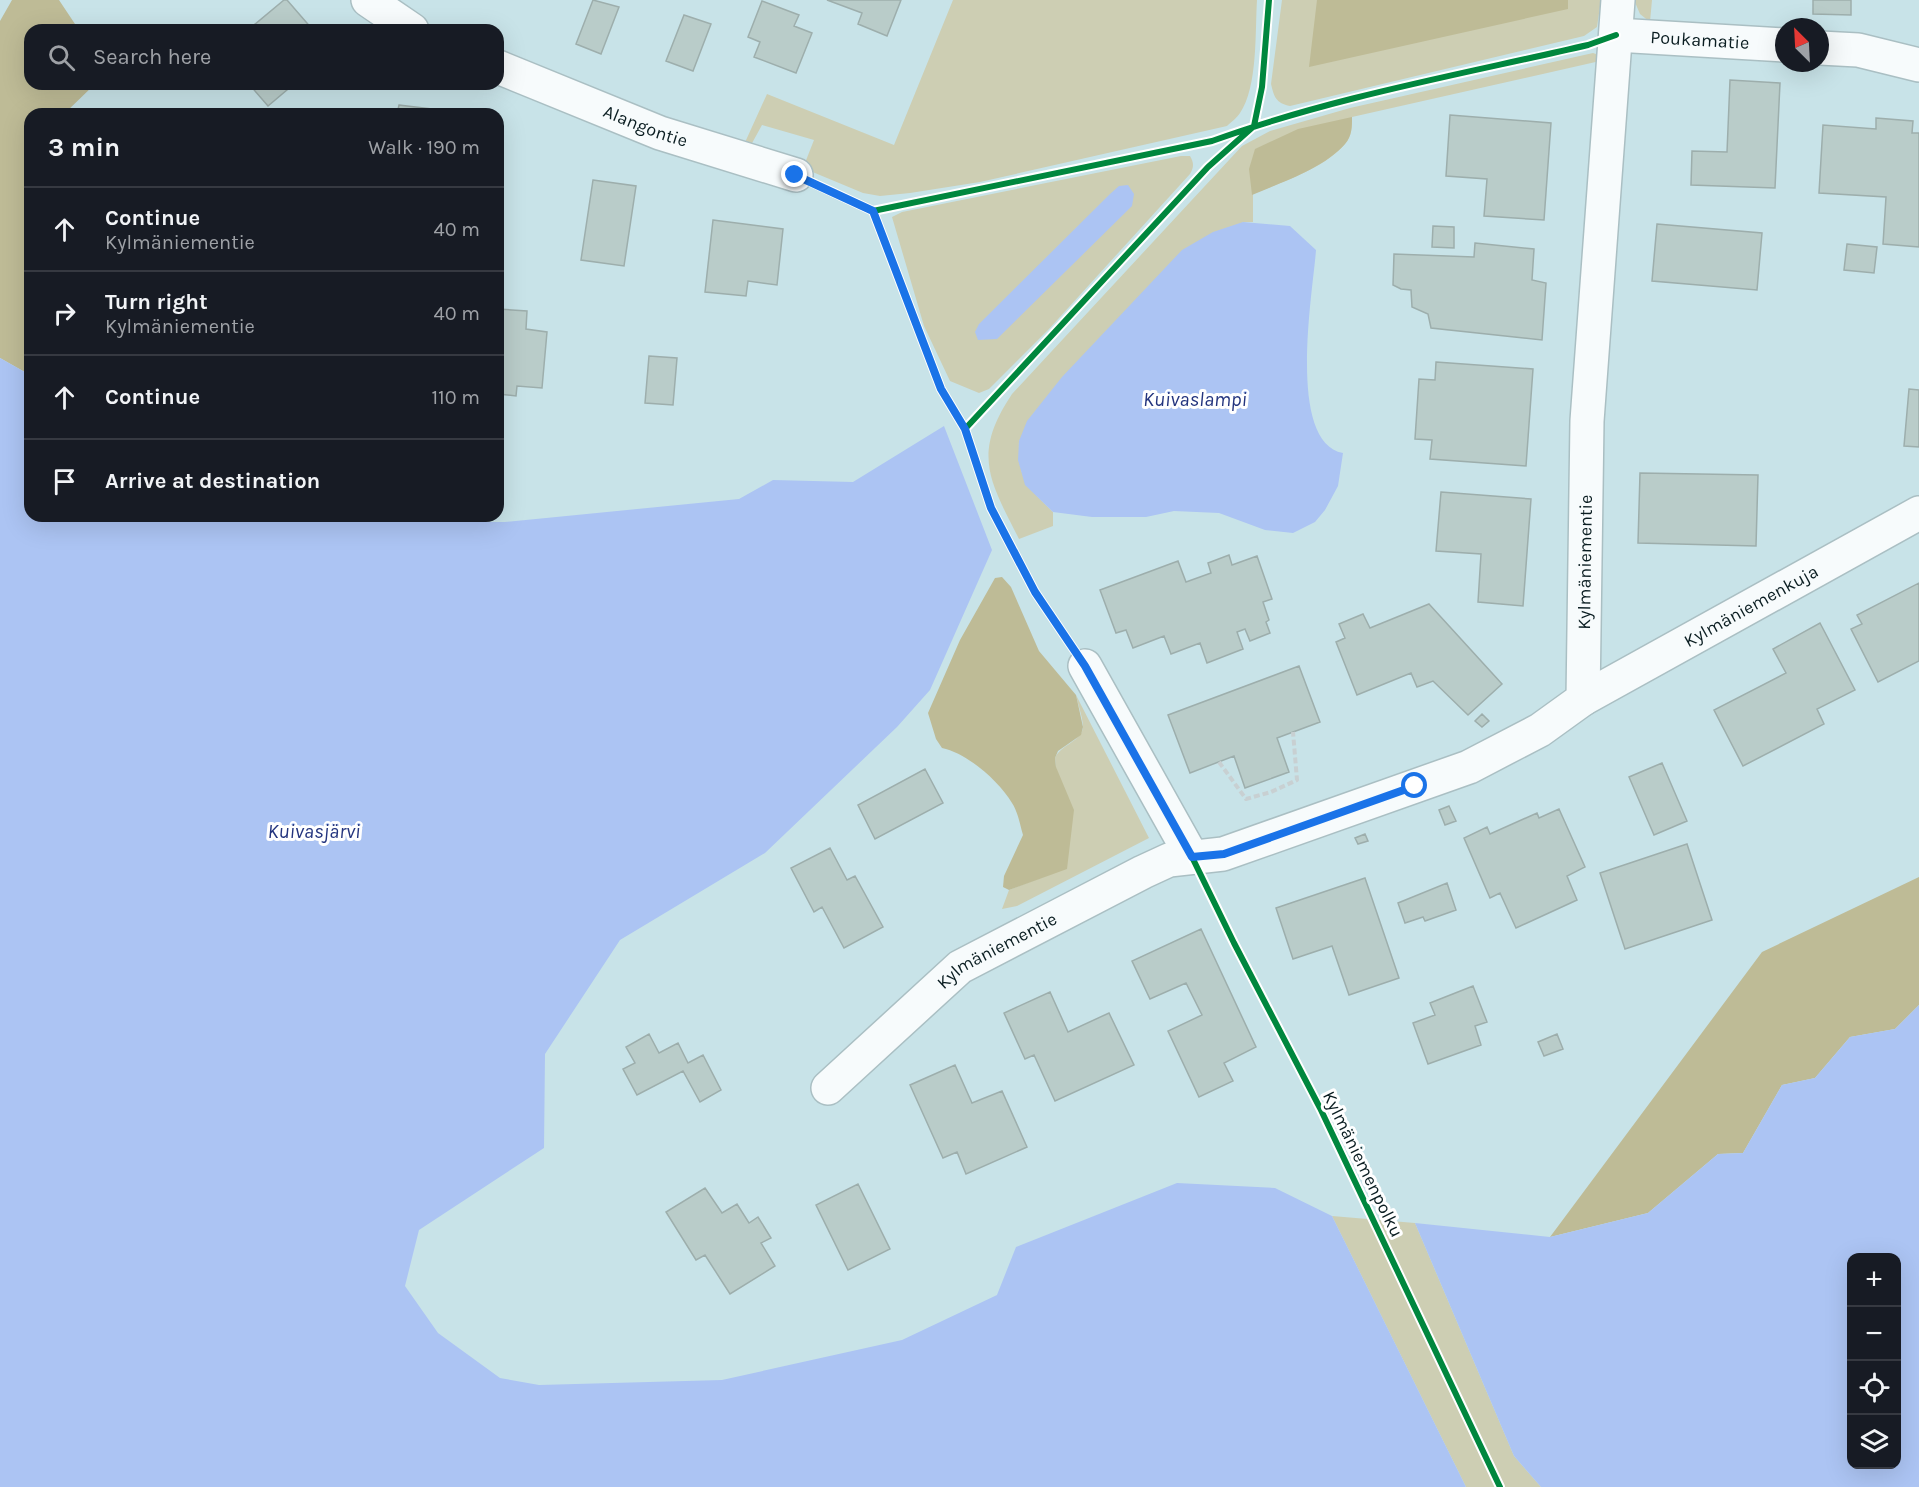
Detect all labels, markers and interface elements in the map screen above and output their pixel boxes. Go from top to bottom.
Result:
north arrow [1775,18,1829,72]
search box [24,24,504,90]
street label: Poukamatie [1650,26,1750,54]
icon: search [45,41,78,74]
text: Search here [93,44,211,70]
street label: Alangontie [600,100,690,152]
text: 3 min [48,132,120,163]
text: Walk · 190 m [368,136,480,159]
route end [781,161,807,187]
text: Continue [105,205,200,231]
icon: ahead [48,213,81,246]
text: 40 m [434,218,480,241]
text: Kylmäniementie [105,231,255,254]
text: Turn right [105,289,208,315]
icon: right [48,297,81,330]
text: 40 m [434,302,480,325]
text: Kylmäniementie [105,315,255,338]
icon: ahead [48,381,81,414]
text: Continue [105,384,200,410]
text: 110 m [431,386,480,409]
water label: Kuivaslampi [1143,388,1247,411]
icon: arrive [48,465,81,498]
text: Arrive at destination [105,468,320,494]
street label: Kylmäniementie [1573,495,1597,630]
street label: Kylmäniemenkuja [1680,560,1822,652]
route start [1401,772,1427,798]
water label: Kuivasjärvi [268,820,360,843]
street label: Kylmäniementie [932,908,1060,994]
street label: Kylmäniemenpolku [1318,1087,1408,1241]
map controls [1847,1253,1901,1469]
button: + [1847,1253,1901,1307]
button: − [1847,1307,1901,1361]
button: locate [1847,1361,1901,1415]
button: layers [1847,1415,1901,1469]

